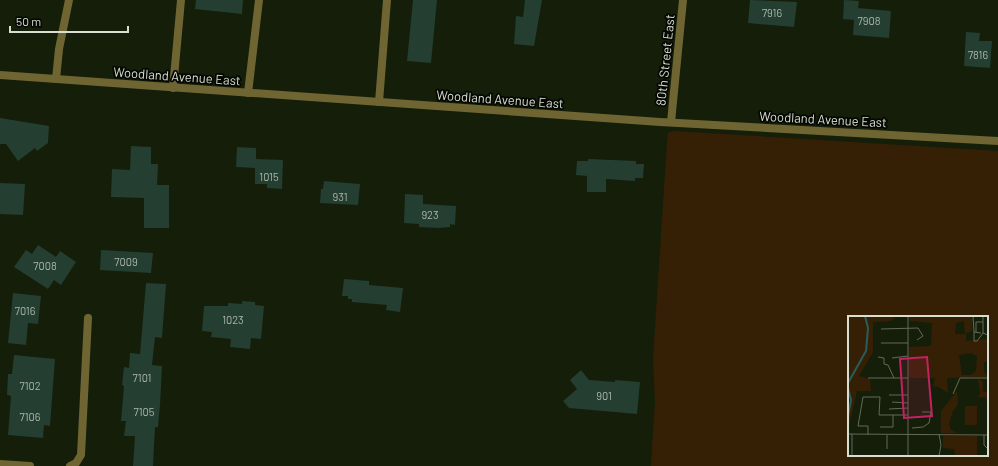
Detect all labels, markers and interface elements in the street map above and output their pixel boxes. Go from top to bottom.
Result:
house number: 7916 [762,6,782,19]
scale bar [10,8,128,34]
street label: 80th Street East [652,13,678,107]
text: 50 m [16,14,41,28]
house number: 7908 [858,14,881,27]
house number: 7816 [968,48,988,61]
street label: Woodland Avenue East [113,64,241,88]
street label: Woodland Avenue East [436,87,564,111]
street label: Woodland Avenue East [759,108,887,130]
house number: 1015 [259,170,279,183]
house number: 931 [332,190,348,203]
house number: 923 [421,208,439,221]
house number: 7009 [114,255,138,268]
house number: 7008 [33,259,57,272]
house number: 7016 [15,304,36,317]
house number: 1023 [222,313,244,326]
inset map [848,316,988,456]
house number: 7101 [133,371,151,384]
house number: 7102 [19,379,41,392]
house number: 901 [596,389,612,402]
house number: 7105 [134,405,155,418]
house number: 7106 [20,410,41,423]

